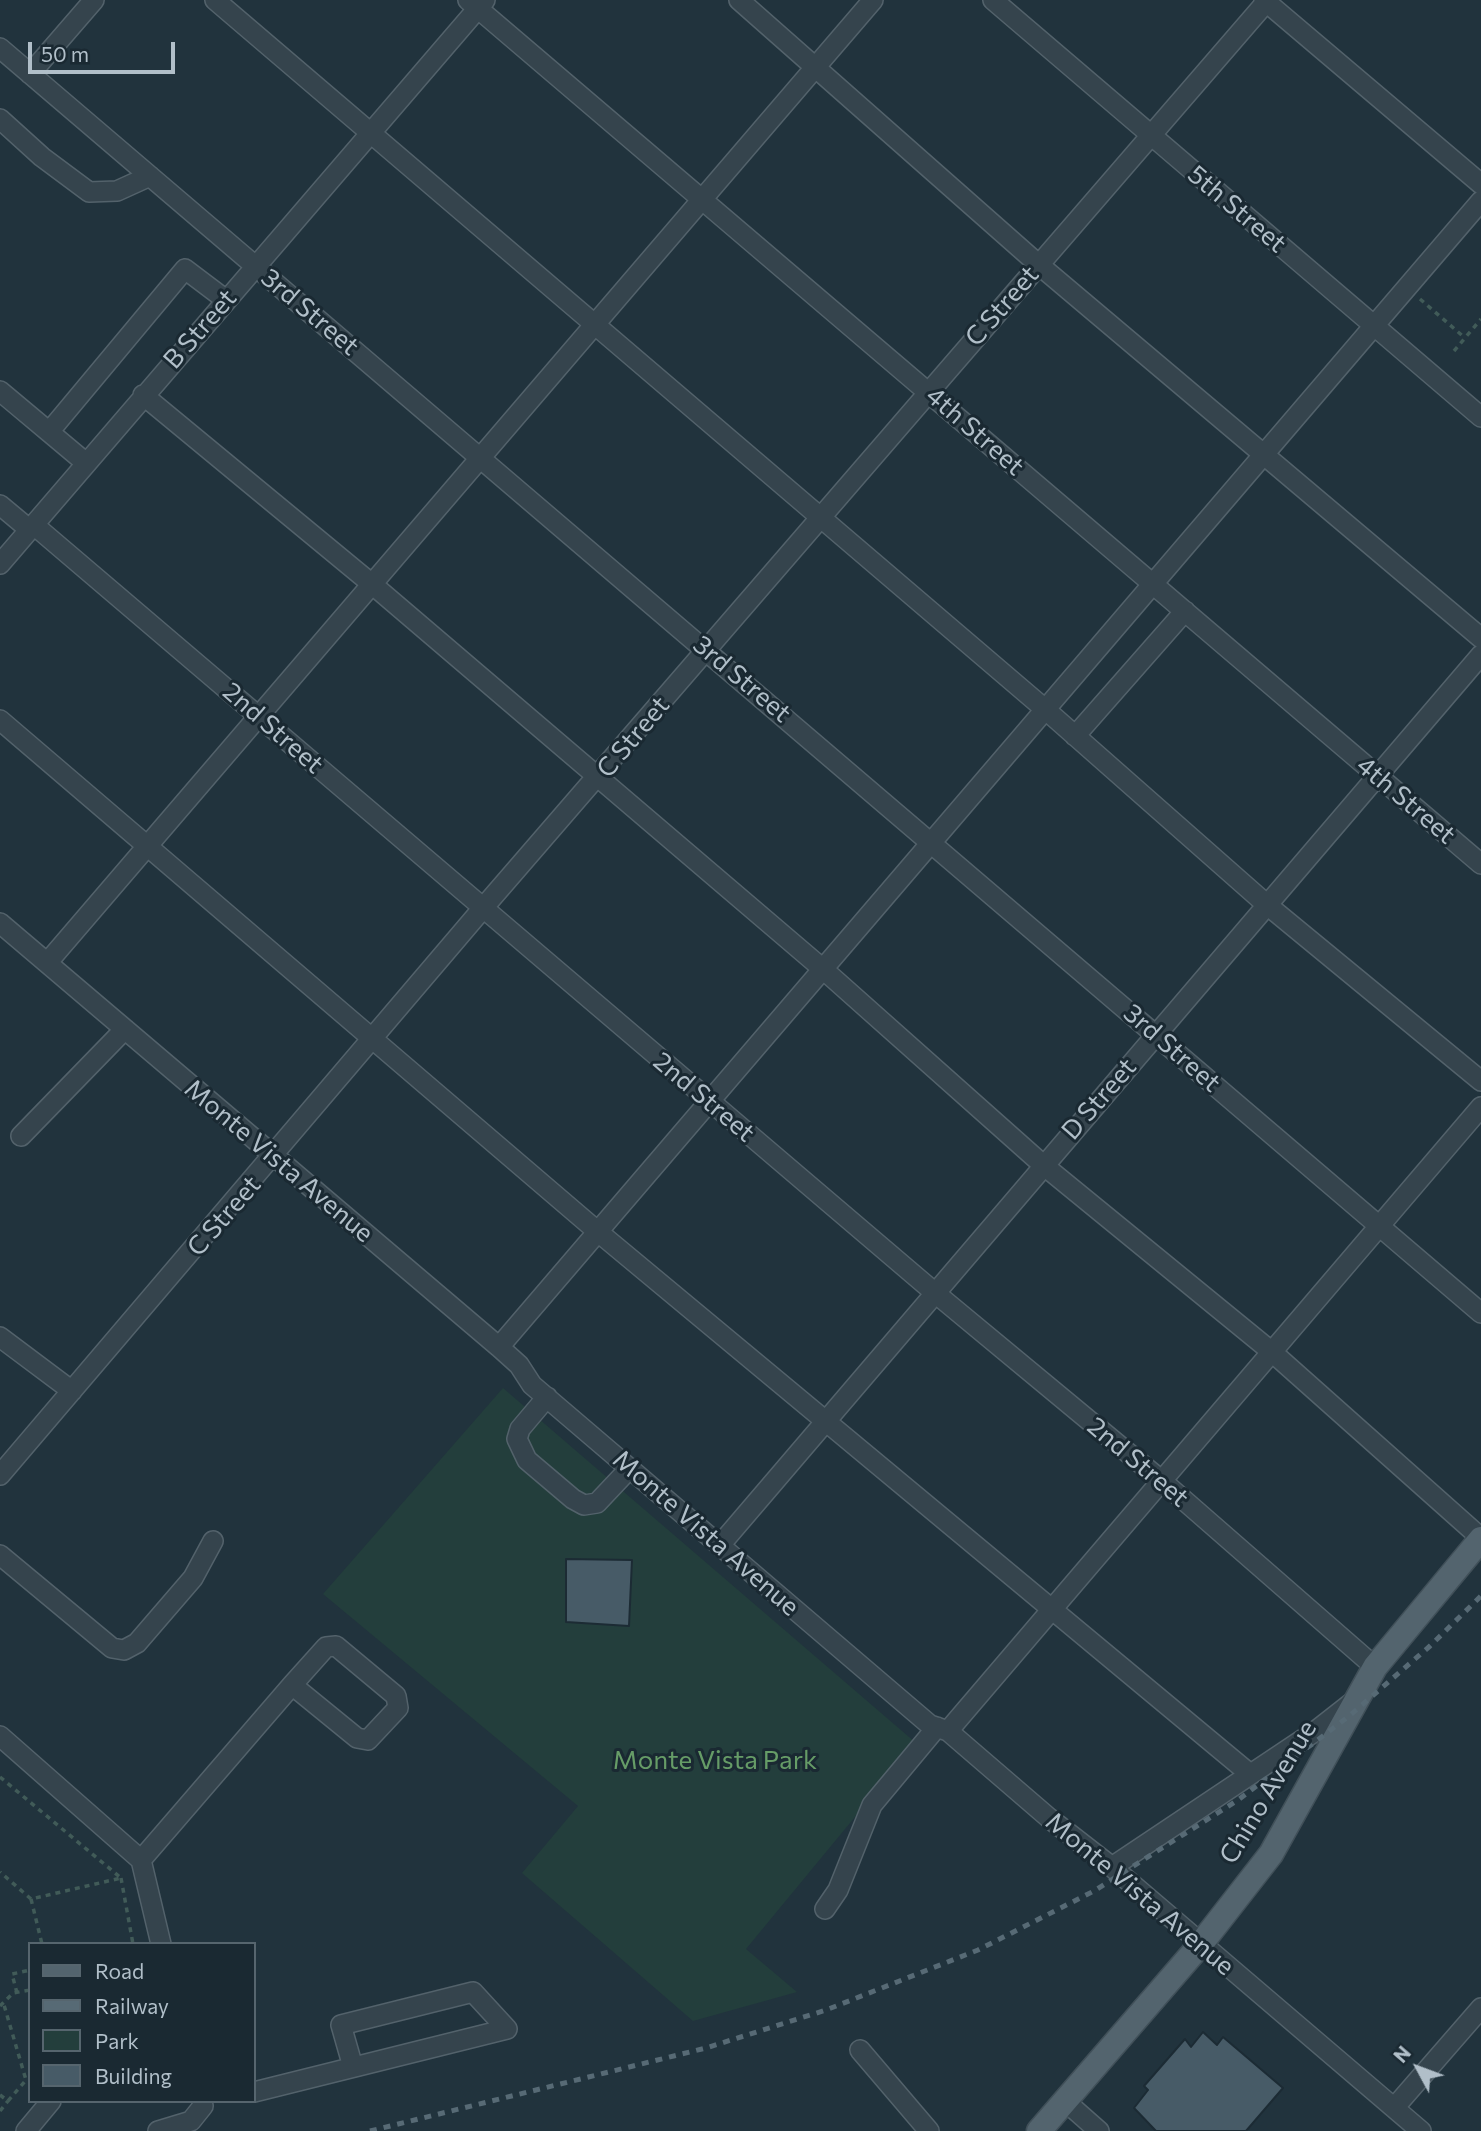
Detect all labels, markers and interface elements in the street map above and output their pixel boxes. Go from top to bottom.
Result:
scale bar [32,28,178,72]
text: 50 m [41,41,89,66]
street label: 5th Street [1181,159,1293,259]
street label: C Street [959,259,1045,353]
street label: 3rd Street [255,262,365,362]
street label: B Street [157,283,243,375]
street label: 4th Street [920,380,1030,482]
street label: 3rd Street [687,629,797,729]
street label: 2nd Street [216,676,330,780]
street label: C Street [590,690,676,784]
street label: 4th Street [1350,750,1462,850]
street label: 3rd Street [1117,997,1227,1099]
street label: 2nd Street [647,1046,761,1148]
street label: D Street [1055,1052,1143,1146]
street label: Monte Vista Avenue [178,1073,380,1249]
street label: C Street [181,1169,267,1263]
street label: 2nd Street [1081,1411,1195,1513]
street label: Monte Vista Avenue [606,1444,806,1622]
street label: Chino Avenue [1213,1715,1323,1869]
park label: Monte Vista Park [613,1744,817,1776]
street label: Monte Vista Avenue [1039,1806,1241,1982]
legend [28,1942,256,2103]
text: Road [95,1958,144,1983]
text: Railway [95,1993,169,2018]
text: Park [95,2028,139,2053]
north arrow [1383,2033,1453,2103]
text: N [1388,2041,1415,2067]
text: Building [95,2063,172,2088]

